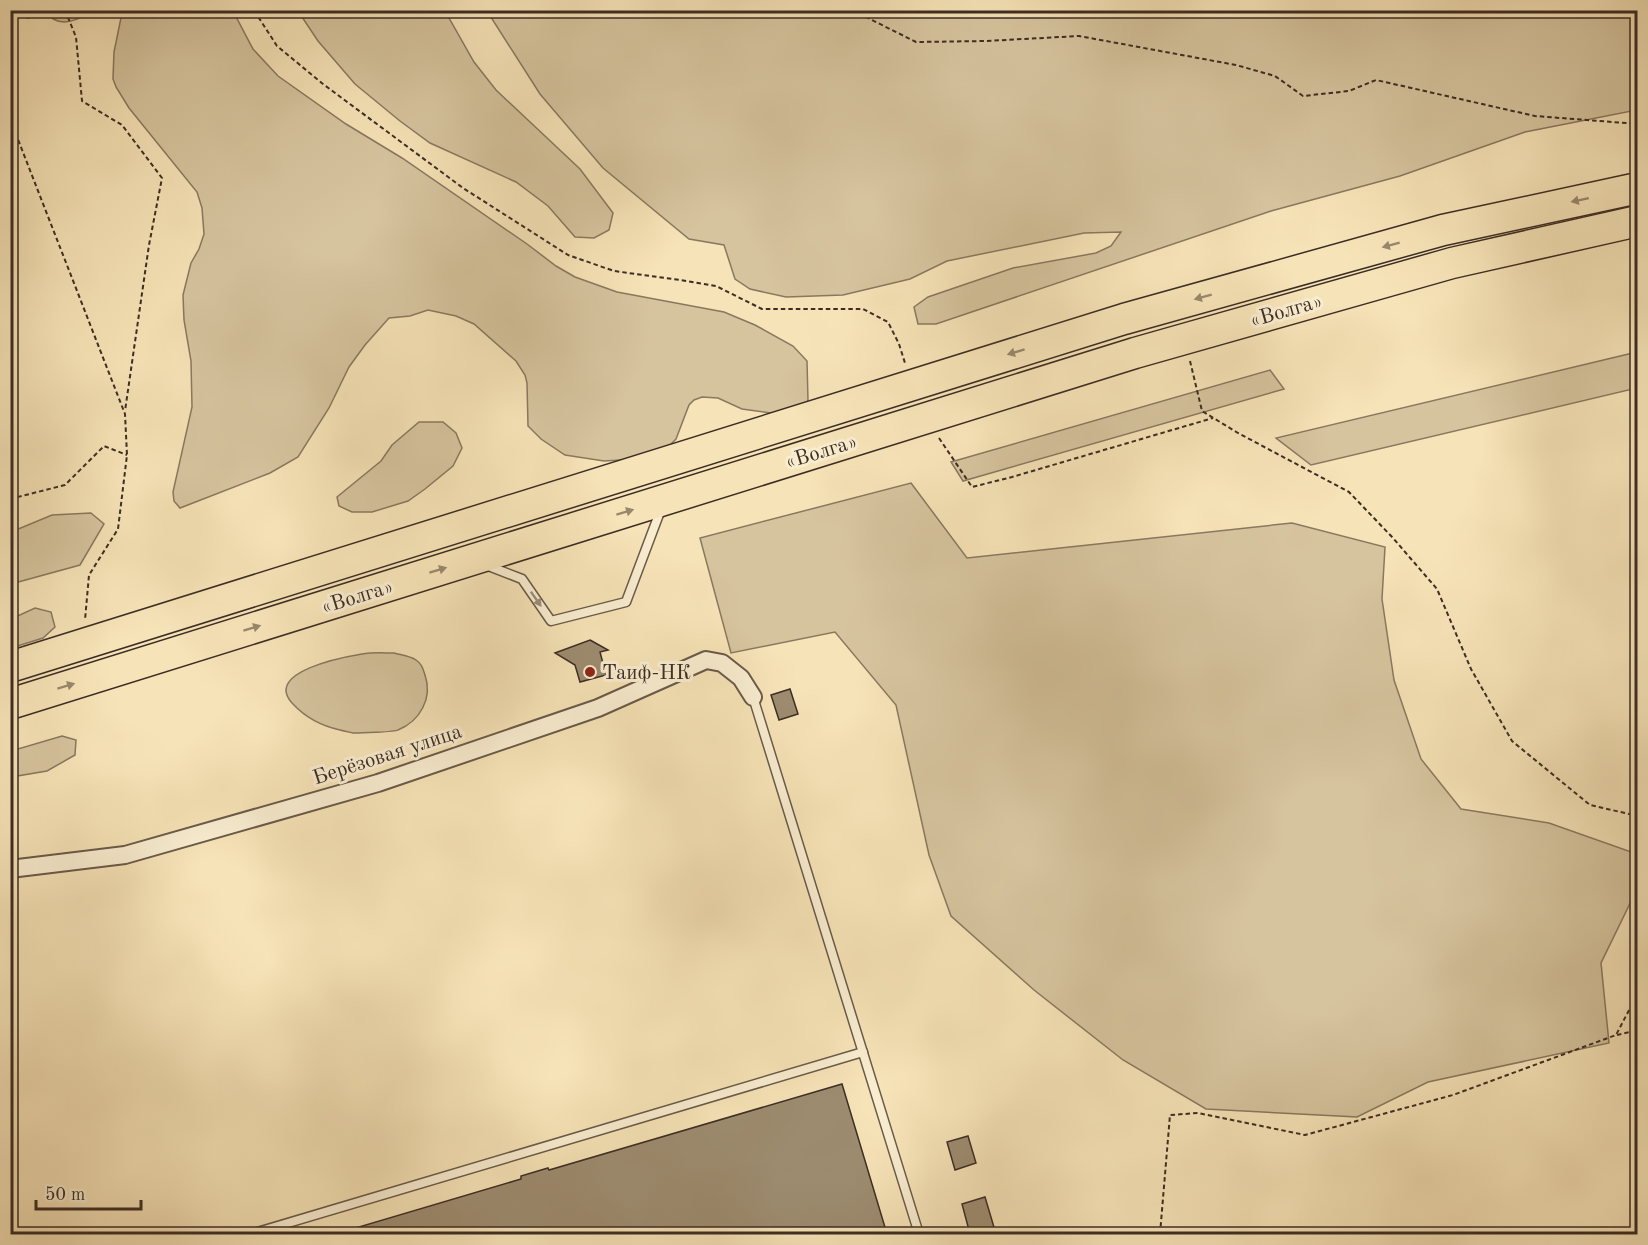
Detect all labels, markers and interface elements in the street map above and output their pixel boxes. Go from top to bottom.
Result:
one-way arrow [1571,196,1590,206]
one-way arrow [1381,241,1399,250]
street label: «Волга» [1248,291,1325,332]
one-way arrow [1193,293,1211,302]
one-way arrow [1007,348,1025,357]
street label: «Волга» [783,432,860,473]
one-way arrow [616,507,634,516]
one-way arrow [429,565,447,574]
street label: «Волга» [319,577,396,618]
one-way arrow [531,591,542,608]
one-way arrow [243,623,261,632]
place label: Таиф-НК [602,663,691,684]
marker: Таиф-НК [583,665,597,679]
one-way arrow [57,681,75,691]
street label: Берёзовая улица [310,721,465,789]
scale bar [36,1173,141,1211]
text: 50 m [45,1186,85,1204]

